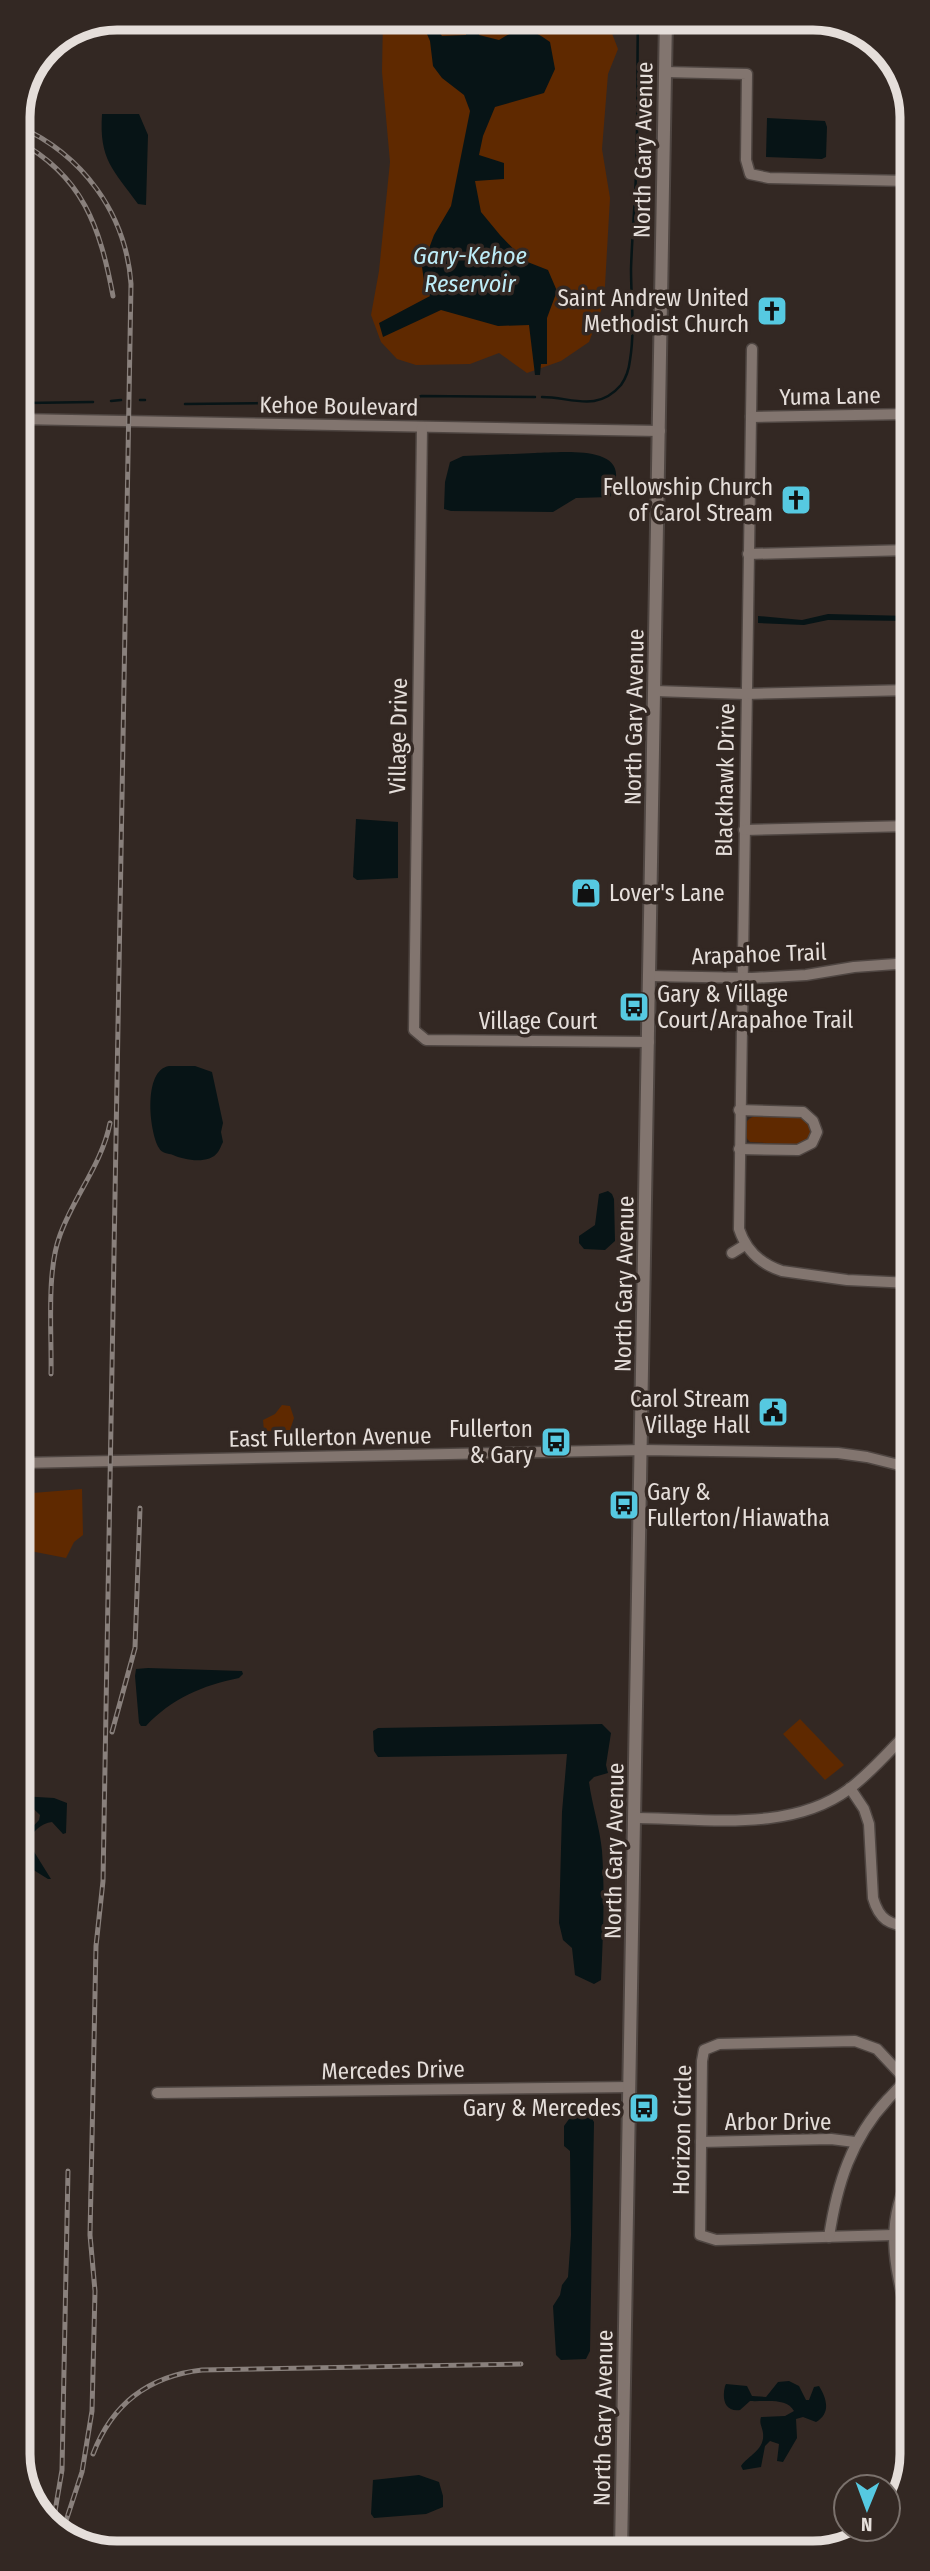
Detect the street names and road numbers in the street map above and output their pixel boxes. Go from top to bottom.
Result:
street label: North Gary Avenue [627,62,659,238]
street label: Yuma Lane [779,381,881,411]
street label: Kehoe Boulevard [259,391,419,421]
street label: North Gary Avenue [618,629,650,805]
street label: Village Drive [383,678,413,794]
street label: Blackhawk Drive [710,703,740,857]
street label: Arapahoe Trail [691,938,827,970]
street label: Village Court [479,1007,598,1035]
street label: North Gary Avenue [608,1196,640,1372]
street label: East Fullerton Avenue [228,1421,432,1453]
street label: North Gary Avenue [598,1763,630,1939]
street label: Mercedes Drive [321,2055,465,2085]
street label: Horizon Circle [667,2065,697,2195]
street label: Arbor Drive [725,2108,831,2136]
street label: North Gary Avenue [587,2330,619,2506]

